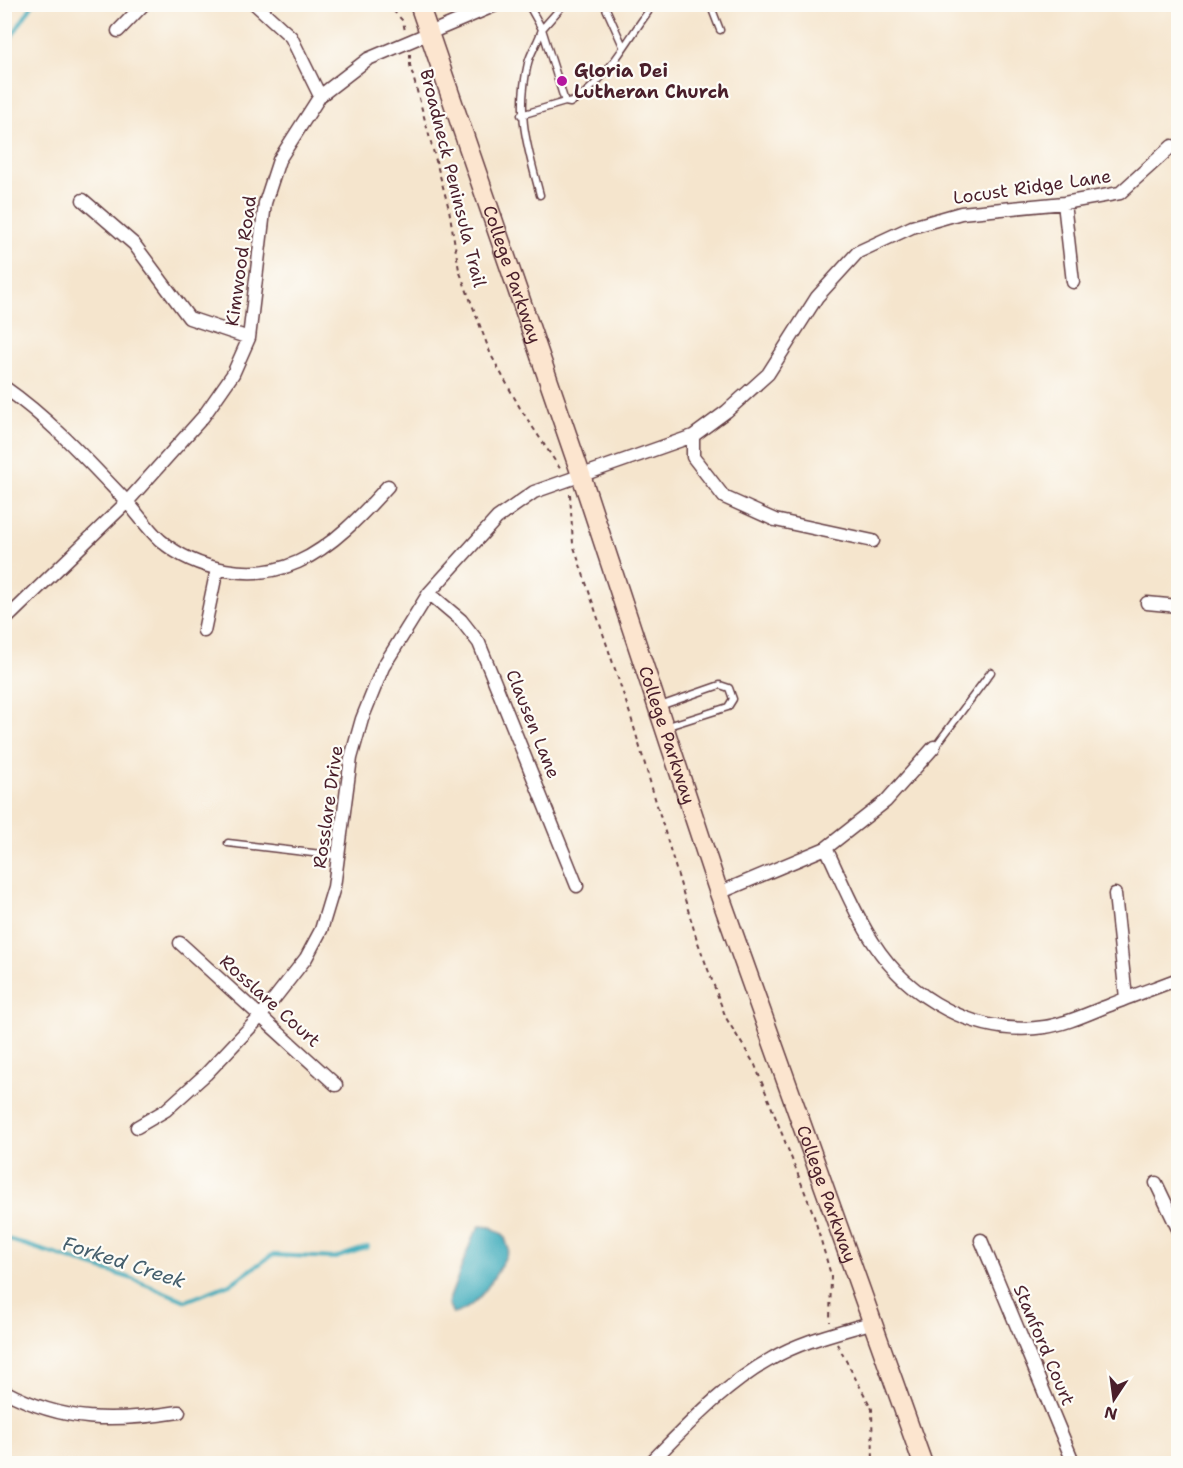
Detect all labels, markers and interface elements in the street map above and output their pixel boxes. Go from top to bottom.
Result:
place label: Gloria Dei Lutheran Church [574,59,729,104]
street label: Broadneck Peninsula Trail [414,66,492,290]
marker: Gloria Dei Lutheran Church [555,74,569,88]
street label: Locust Ridge Lane [951,164,1113,210]
street label: Kimwood Road [220,194,262,328]
street label: College Parkway [477,202,547,347]
street label: College Parkway [633,663,701,807]
street label: Clausen Lane [500,666,566,782]
street label: Rosslare Drive [307,744,349,870]
street label: Rosslare Court [215,949,325,1053]
street label: College Parkway [791,1122,862,1266]
water label: Forked Creek [59,1230,189,1294]
street label: Stanford Court [1008,1281,1080,1409]
north arrow [1084,1369,1144,1429]
text: N [1102,1401,1119,1425]

